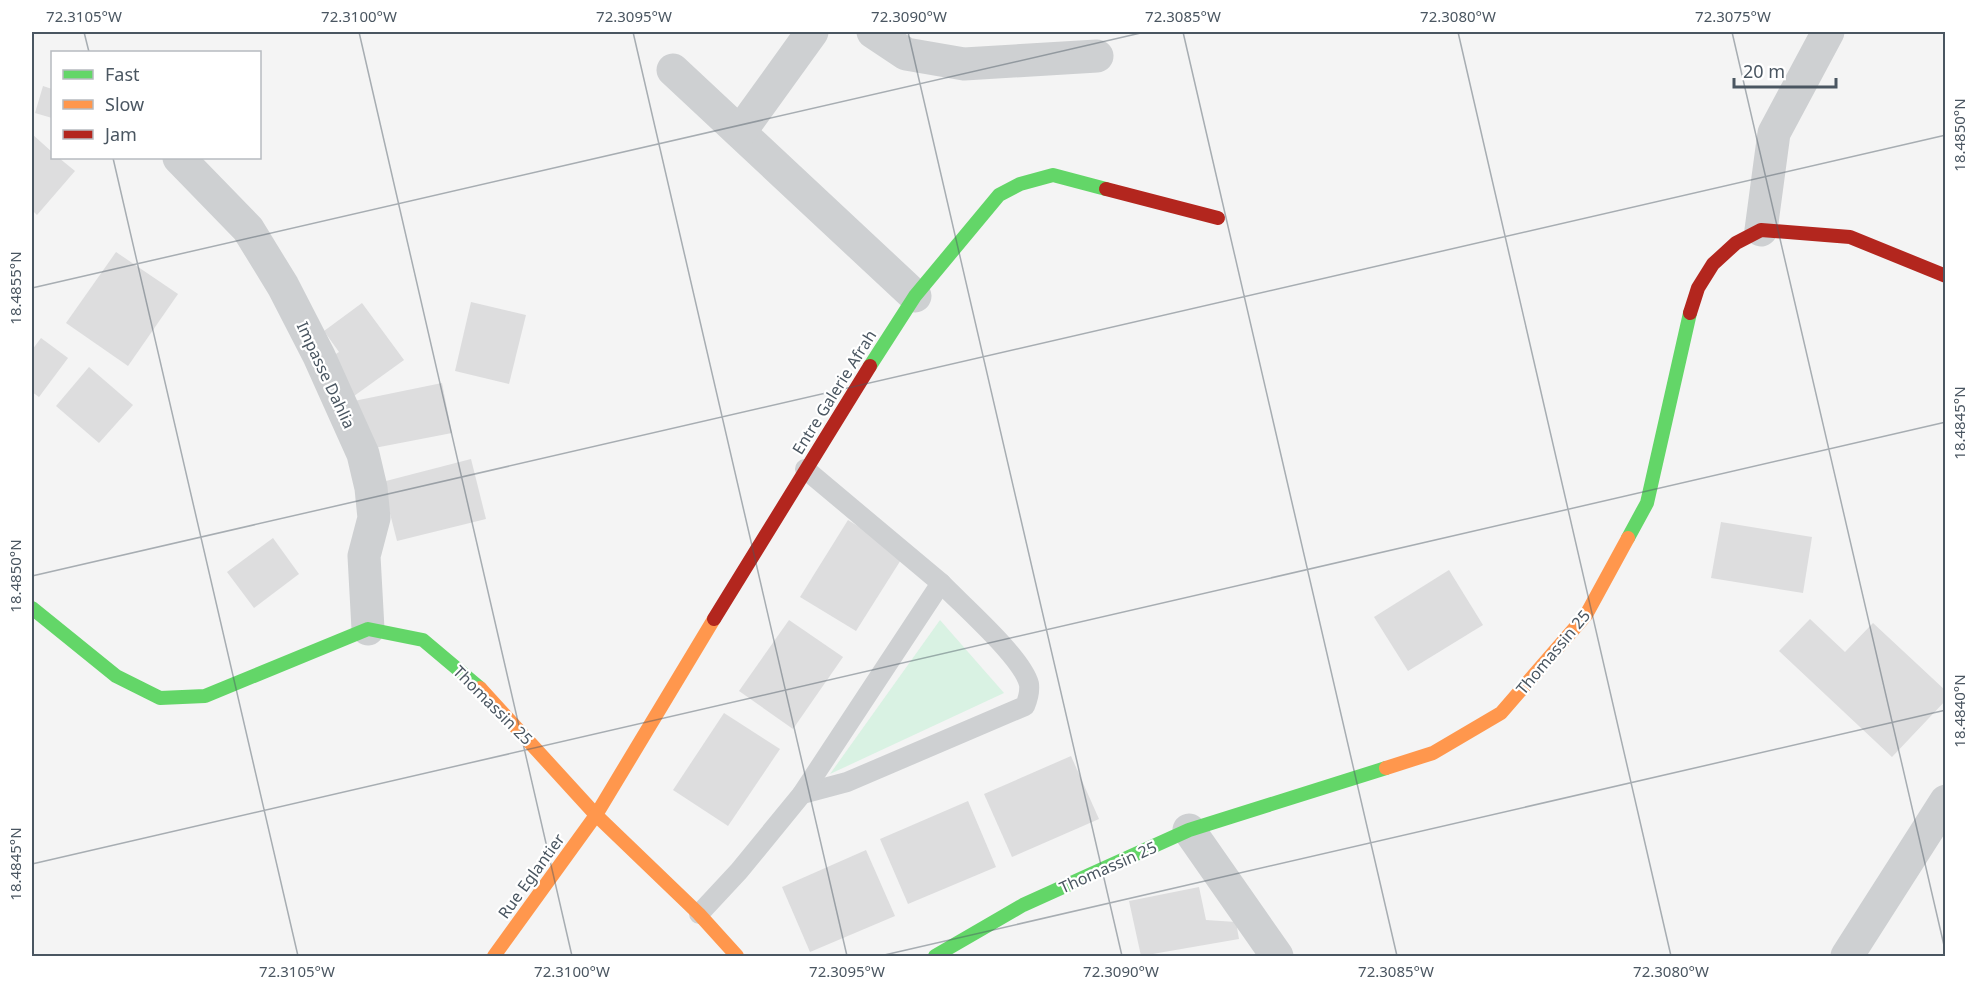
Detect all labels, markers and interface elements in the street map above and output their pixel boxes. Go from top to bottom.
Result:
text: 72.3105°W [46,6,122,26]
text: 72.3100°W [321,6,397,26]
text: 72.3095°W [596,6,672,26]
text: 72.3090°W [871,6,947,26]
text: 72.3085°W [1145,6,1221,26]
text: 72.3080°W [1420,6,1496,26]
text: 72.3075°W [1695,6,1771,26]
legend [51,51,261,159]
scale bar [1734,51,1836,89]
text: 20 m [1743,59,1785,83]
text: Fast [105,62,140,86]
text: Slow [105,92,144,116]
text: 18.4850°N [1949,98,1969,172]
text: Jam [103,122,137,146]
text: 18.4855°N [5,251,25,325]
street label: Impasse Dahlia [292,318,360,432]
street label: Entre Galerie Afrah [787,326,881,458]
text: 18.4845°N [1949,386,1969,460]
text: 18.4850°N [5,539,25,613]
street label: Thomassin 25 [1511,605,1595,699]
street label: Thomassin 25 [448,660,538,750]
text: 18.4840°N [1949,674,1969,748]
text: 18.4845°N [5,827,25,901]
street label: Rue Eglantier [493,829,570,923]
street label: Thomassin 25 [1056,836,1160,898]
text: 72.3105°W [259,961,335,981]
text: 72.3100°W [534,961,610,981]
text: 72.3095°W [809,961,885,981]
text: 72.3090°W [1083,961,1159,981]
text: 72.3085°W [1358,961,1434,981]
text: 72.3080°W [1633,961,1709,981]

